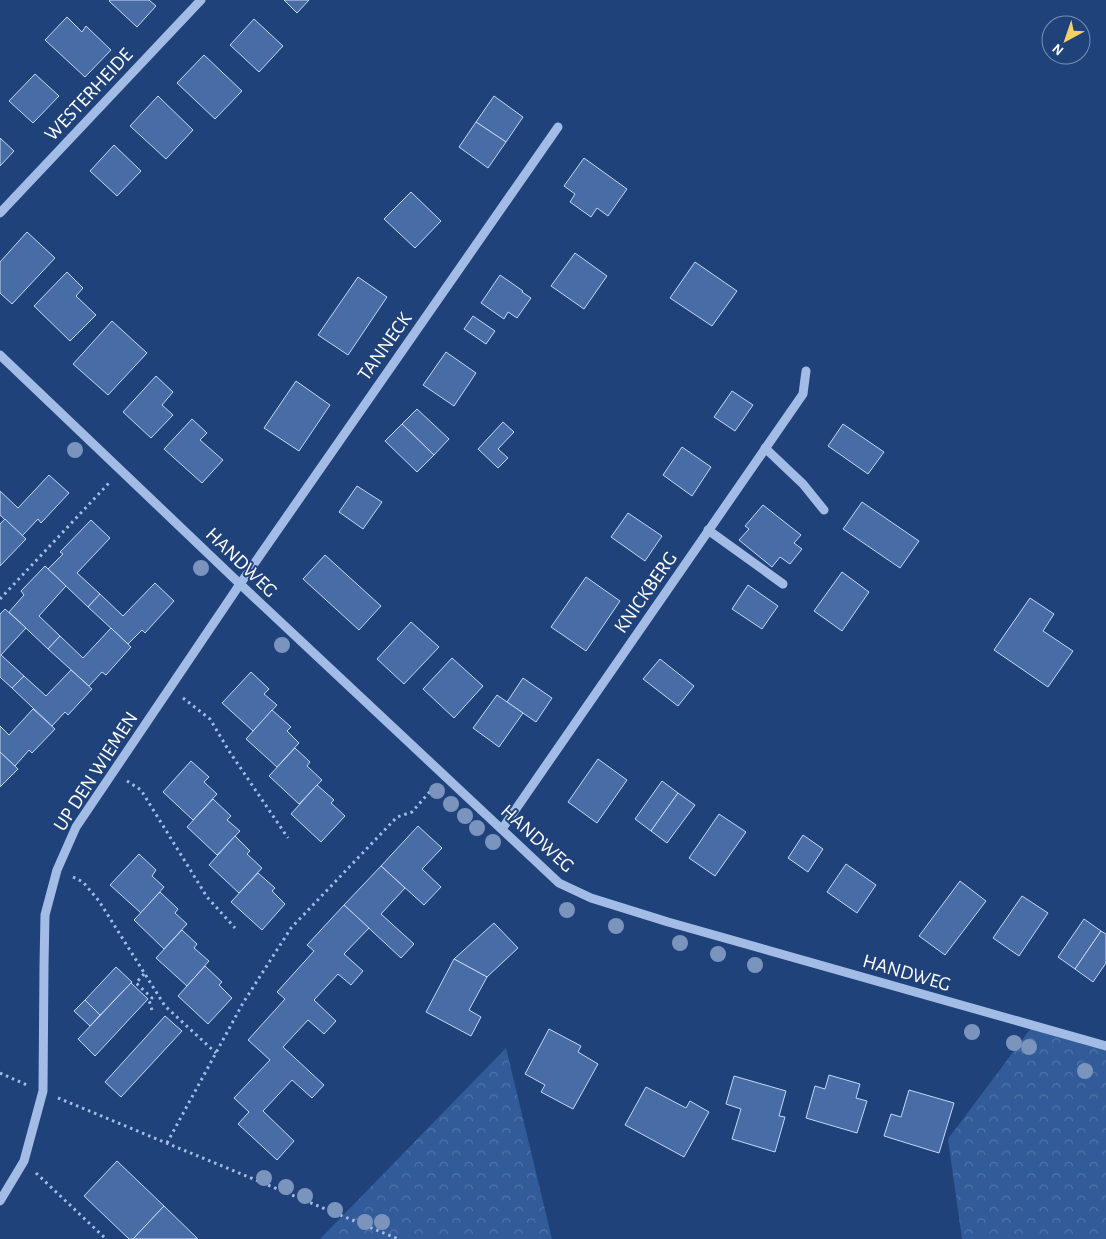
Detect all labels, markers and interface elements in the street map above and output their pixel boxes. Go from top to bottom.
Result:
north arrow [1041,15,1091,65]
text: N [1050,41,1067,58]
street label: WESTERHEIDE [41,44,137,145]
street label: TANNECK [354,309,415,384]
street label: HANDWEG [202,524,281,601]
street label: KNICKBERG [611,548,681,637]
street label: UP DEN WIEMEN [50,708,142,835]
street label: HANDWEG [497,801,578,877]
street label: HANDWEG [860,951,953,995]

